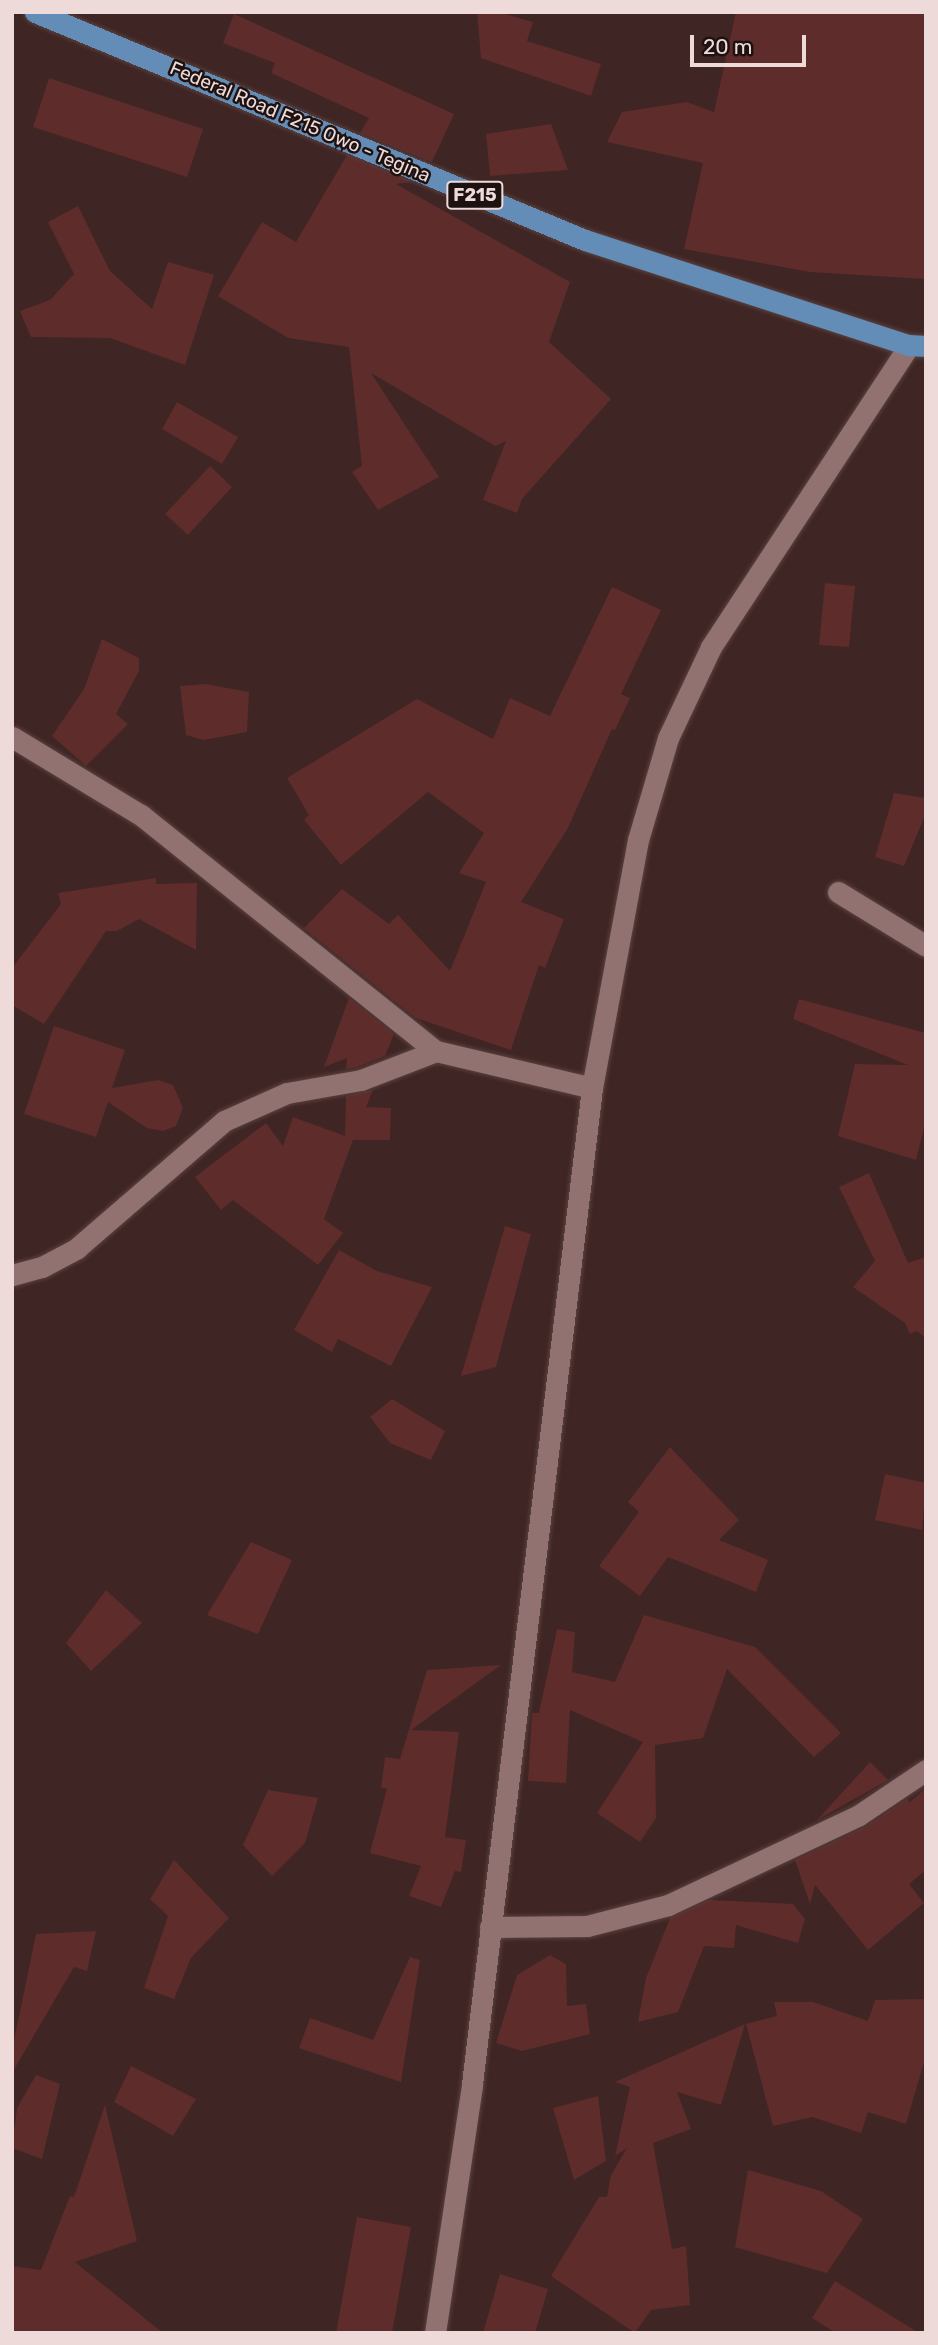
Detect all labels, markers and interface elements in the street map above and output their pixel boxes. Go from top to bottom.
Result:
scale bar [693,21,808,65]
text: 20 m [703,34,752,59]
street label: Federal Road F215 Owo - Tegina [166,57,434,187]
road number: F215 [445,180,505,210]

